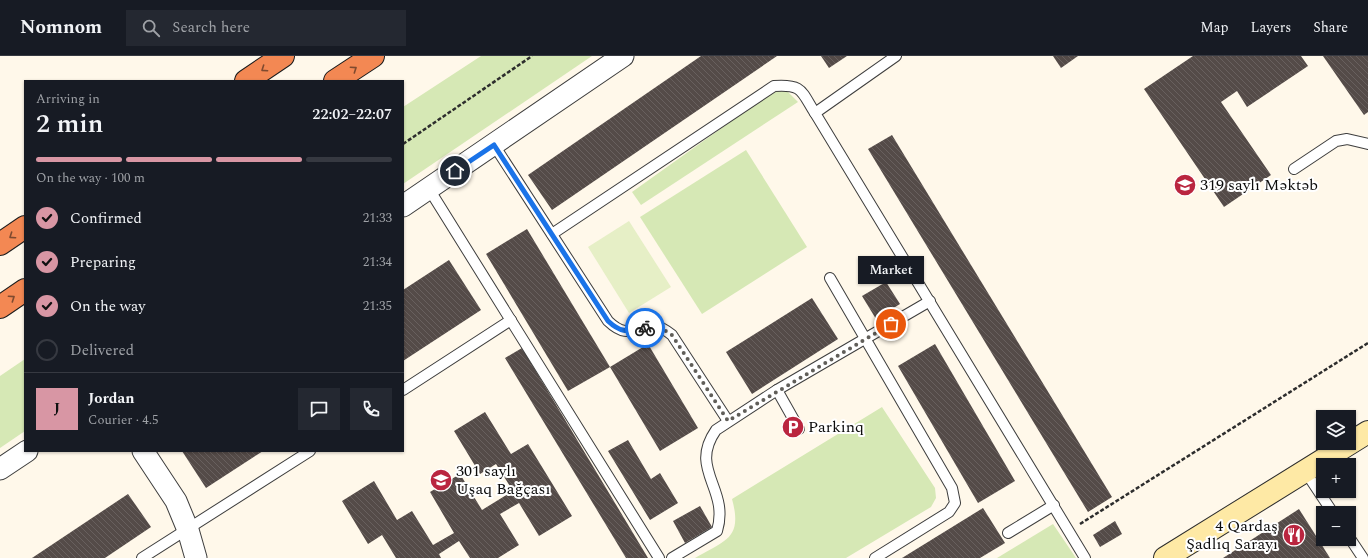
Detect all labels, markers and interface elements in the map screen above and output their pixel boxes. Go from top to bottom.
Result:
search box [126,10,406,46]
text: Nomnom [20,13,102,42]
text: Search here [172,16,250,39]
icon: search [140,17,162,39]
text: Map [1200,17,1229,38]
text: Layers [1251,17,1291,38]
text: Share [1313,17,1348,38]
one-way arrow [262,64,269,71]
one-way arrow [350,66,357,73]
text: Arriving in [36,89,100,109]
text: 22:02–22:07 [312,103,392,126]
text: 2 min [36,104,103,144]
pin [438,154,472,188]
icon: home [444,160,466,182]
text: On the way · 100 m [36,168,145,188]
school or university icon: 319 saylı Məktəb [1172,172,1198,198]
place label: 319 saylı Məktəb [1200,173,1318,197]
icon: check [36,207,58,229]
text: Confirmed [70,207,142,230]
text: 21:33 [363,208,392,228]
one-way arrow [10,231,17,238]
icon: check [36,251,58,273]
text: Preparing [70,251,136,274]
text: 21:34 [363,252,392,272]
callout: Market [858,256,924,284]
text: Market [869,260,913,280]
icon: check [36,295,58,317]
text: On the way [70,295,145,318]
one-way arrow [8,296,15,303]
text: 21:35 [363,296,392,316]
pin [874,307,908,341]
courier [625,308,665,348]
icon: bag [880,313,902,335]
icon: bike [634,317,656,339]
text: Delivered [70,339,134,362]
text: Jordan [88,387,135,410]
button: chat [298,388,340,430]
button: phone [350,388,392,430]
text: J [54,397,60,420]
text: Courier · 4.5 [88,410,158,430]
map controls [1316,410,1356,546]
button: layers [1316,410,1356,450]
parking icon: Parkinq [780,414,806,440]
place label: Parkinq [808,415,864,439]
button: + [1316,458,1356,498]
place label: 301 saylı Uşaq Bağçası [456,459,551,501]
school or university icon: 301 saylı Uşaq Bağçası [428,467,454,493]
button: − [1316,506,1356,546]
place label: 4 Qardaş Şadlıq Sarayı [1186,514,1278,556]
restaurant icon: 4 Qardaş Şadlıq Sarayı [1281,522,1307,548]

